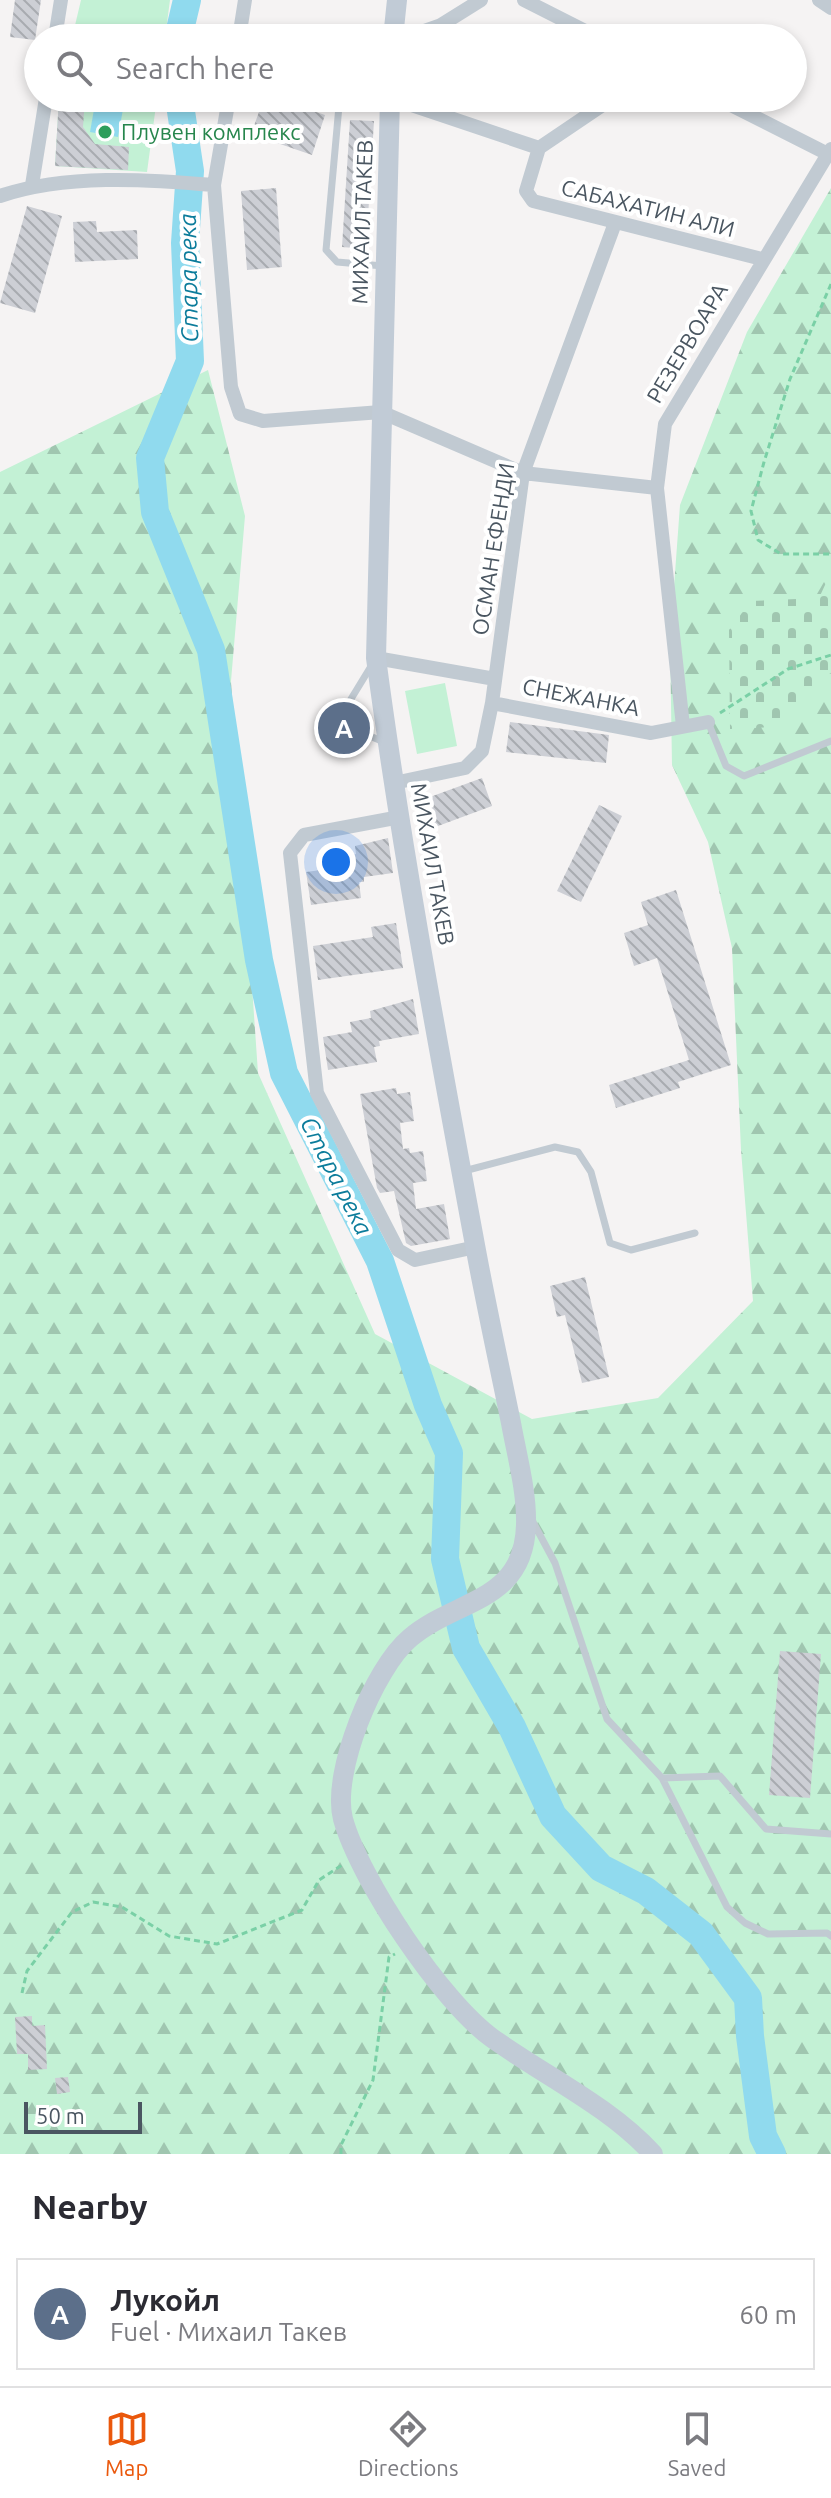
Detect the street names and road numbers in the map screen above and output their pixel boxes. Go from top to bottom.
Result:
street label: МИХАИЛ ТАКЕВ [346,139,377,305]
street label: САБАХАТИН АЛИ [559,174,737,241]
street label: РЕЗЕРВОАРА [641,278,732,407]
street label: ОСМАН ЕФЕНДИ [467,461,518,637]
street label: СНЕЖАНКА [520,673,642,720]
street label: МИХАИЛ ТАКЕВ [407,781,460,947]

